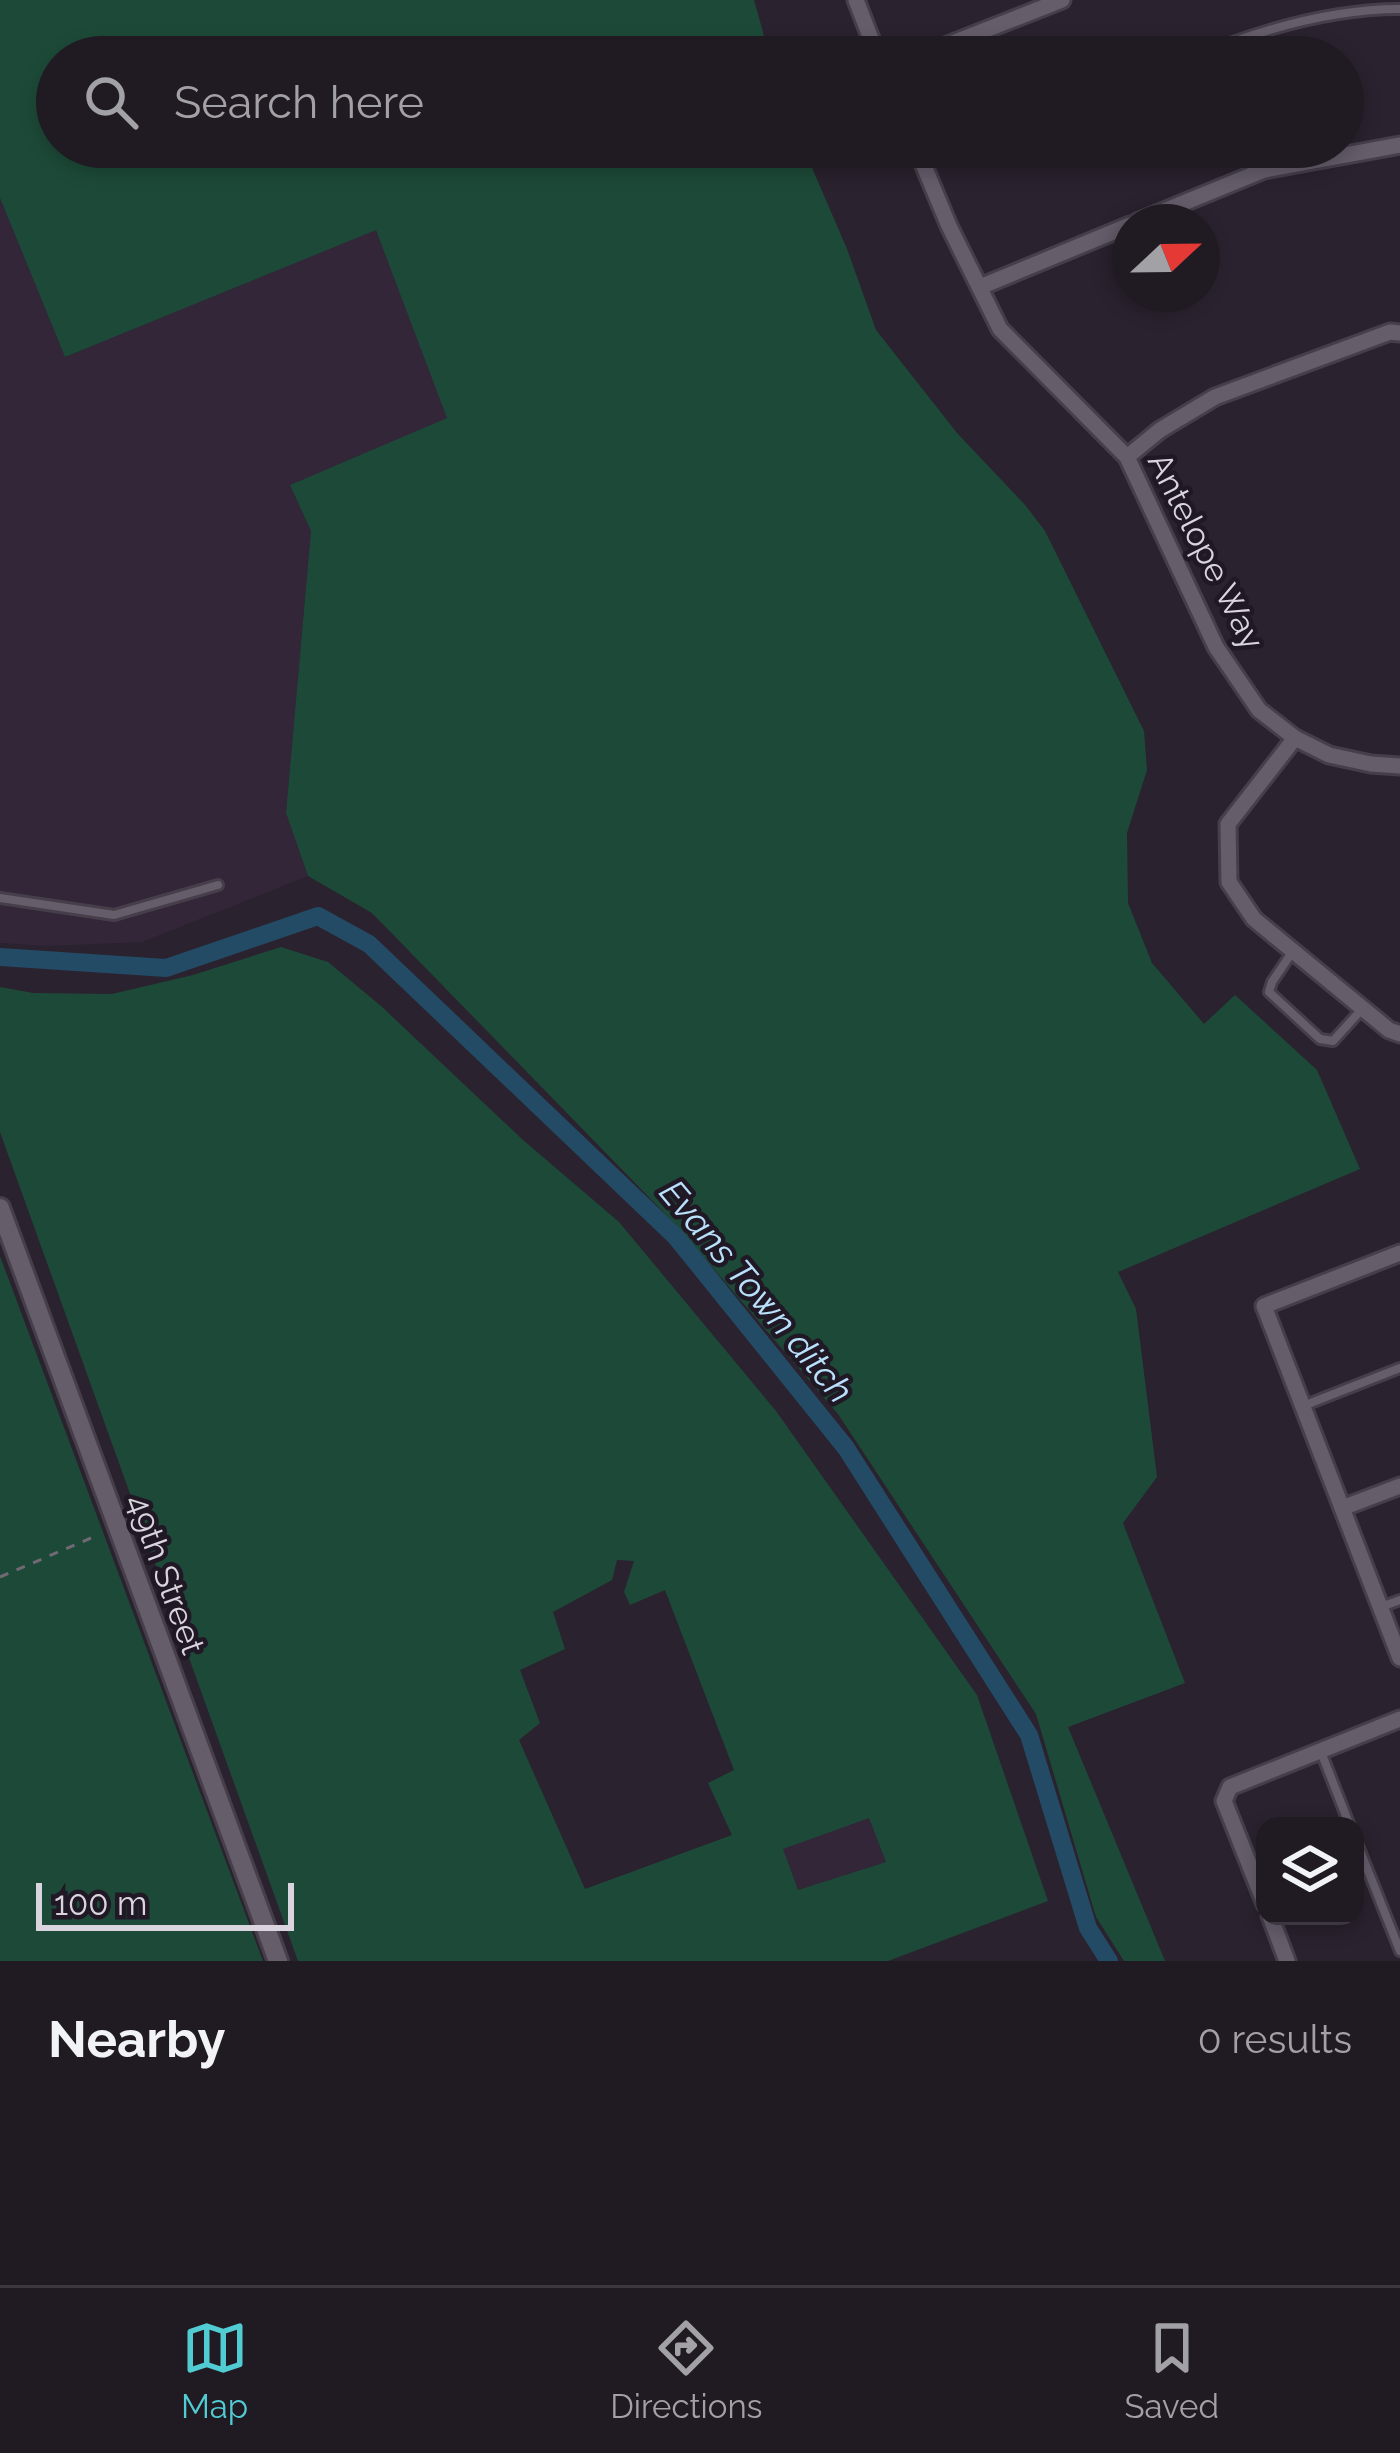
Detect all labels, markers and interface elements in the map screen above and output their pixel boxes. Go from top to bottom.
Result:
search box [36,36,1364,168]
icon: search [78,69,144,135]
text: Search here [174,76,424,129]
north arrow [1112,204,1220,312]
street label: Antelope Way [1140,446,1272,656]
water label: Evans Town ditch [652,1171,862,1411]
street label: 49th Street [119,1489,213,1659]
map controls [1256,1817,1364,1925]
button: layers [1256,1817,1364,1925]
scale bar [36,1877,294,1930]
text: 100 m [54,1884,147,1923]
text: Nearby [48,2009,225,2069]
text: 0 results [1198,2016,1352,2062]
tab: Map [181,2315,248,2426]
tab: Directions [610,2315,763,2426]
tab: Saved [1125,2315,1219,2426]

